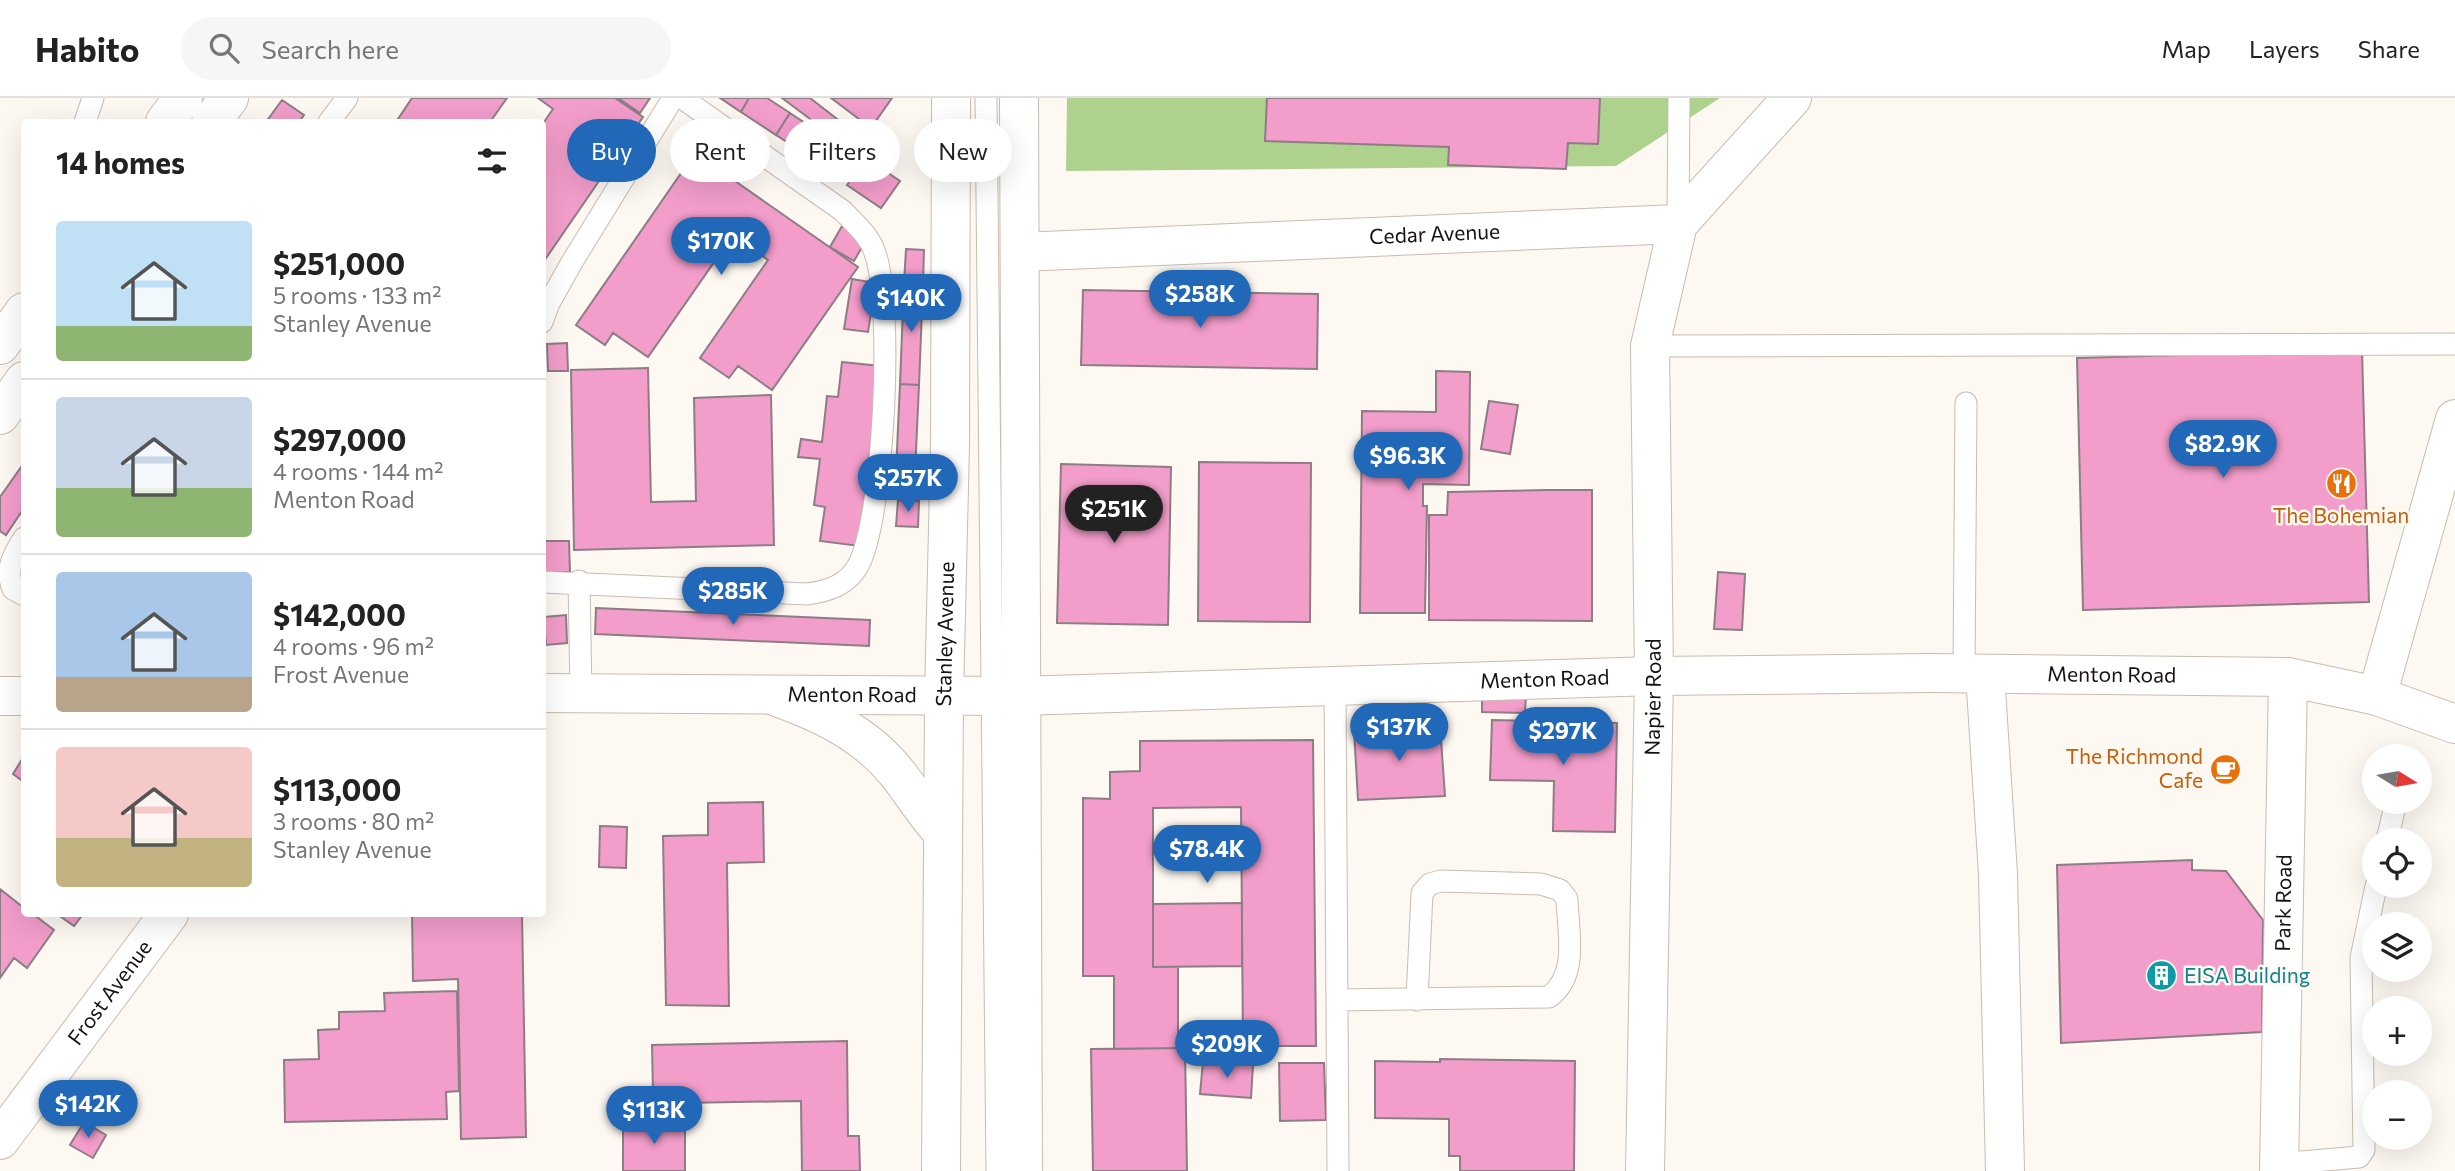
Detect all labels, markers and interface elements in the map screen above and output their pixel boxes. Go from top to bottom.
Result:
search box [181,17,671,80]
text: Habito [35,28,139,69]
icon: search [205,29,243,67]
text: Search here [261,33,399,64]
text: Map [2162,34,2211,63]
text: Layers [2249,34,2320,63]
text: Share [2358,34,2420,63]
chip: Buy [567,119,656,182]
chip: Rent [670,119,770,182]
chip: Filters [784,119,900,182]
chip: New [914,119,1012,182]
icon: filters [473,142,511,180]
text: 14 homes [56,143,185,180]
pin: $170K [672,218,770,277]
street label: Cedar Avenue [1369,218,1501,248]
text: $170K [687,226,755,254]
text: $251,000 [273,244,405,281]
icon: home [112,249,196,333]
pin: $258K [1151,271,1249,330]
pin: $140K [862,274,960,334]
text: $258K [1165,279,1235,307]
text: 5 rooms · 133 m² [273,281,441,309]
text: $140K [876,283,946,311]
text: Stanley Avenue [273,309,432,337]
text: $297,000 [273,420,406,457]
pin: $82.9K [2166,420,2280,480]
icon: home [112,425,196,509]
text: $82.9K [2185,429,2261,457]
pin: $96.3K [1351,432,1465,492]
text: $96.3K [1370,441,1446,469]
pin: $257K [859,454,957,514]
text: 4 rooms · 144 m² [273,457,443,485]
text: $257K [874,463,942,491]
restaurant icon: The Bohemian [2324,467,2358,501]
text: Menton Road [273,485,415,513]
pin: $251K [1065,486,1163,545]
text: $251K [1081,494,1147,522]
place label: The Bohemian [2273,502,2409,527]
street label: Stanley Avenue [930,561,958,707]
pin: $285K [684,568,782,627]
text: $285K [698,576,768,604]
text: $142,000 [273,595,406,632]
icon: home [112,600,196,684]
text: 4 rooms · 96 m² [273,632,434,660]
street label: Napier Road [1639,638,1665,756]
text: Frost Avenue [273,660,409,688]
street label: Menton Road [2047,660,2176,687]
street label: Menton Road [1480,663,1610,692]
street label: Menton Road [787,681,917,706]
pin: $137K [1350,704,1448,763]
pin: $297K [1514,708,1612,767]
text: $137K [1366,712,1432,740]
text: $297K [1529,716,1597,744]
place label: The Richmond Cafe [2065,743,2203,792]
north arrow [2362,744,2432,814]
map controls [2362,744,2432,1150]
cafe icon: The Richmond Cafe [2209,752,2243,786]
text: $113,000 [273,770,401,807]
icon: home [112,775,196,859]
text: 3 rooms · 80 m² [273,807,434,835]
pin: $78.4K [1150,826,1264,885]
button: locate [2362,828,2432,898]
text: $78.4K [1169,834,1245,862]
text: Stanley Avenue [273,835,432,863]
street label: Park Road [2269,854,2296,952]
button: layers [2362,912,2432,982]
street label: Frost Avenue [62,934,156,1049]
building icon: EISA Building [2144,959,2178,993]
place label: EISA Building [2184,962,2310,987]
button: + [2362,996,2432,1066]
pin: $209K [1178,1020,1276,1080]
text: $209K [1191,1029,1263,1057]
pin: $142K [39,1080,137,1140]
button: − [2362,1080,2432,1150]
pin: $113K [605,1086,703,1146]
text: $142K [55,1089,121,1117]
text: $113K [622,1095,686,1123]

